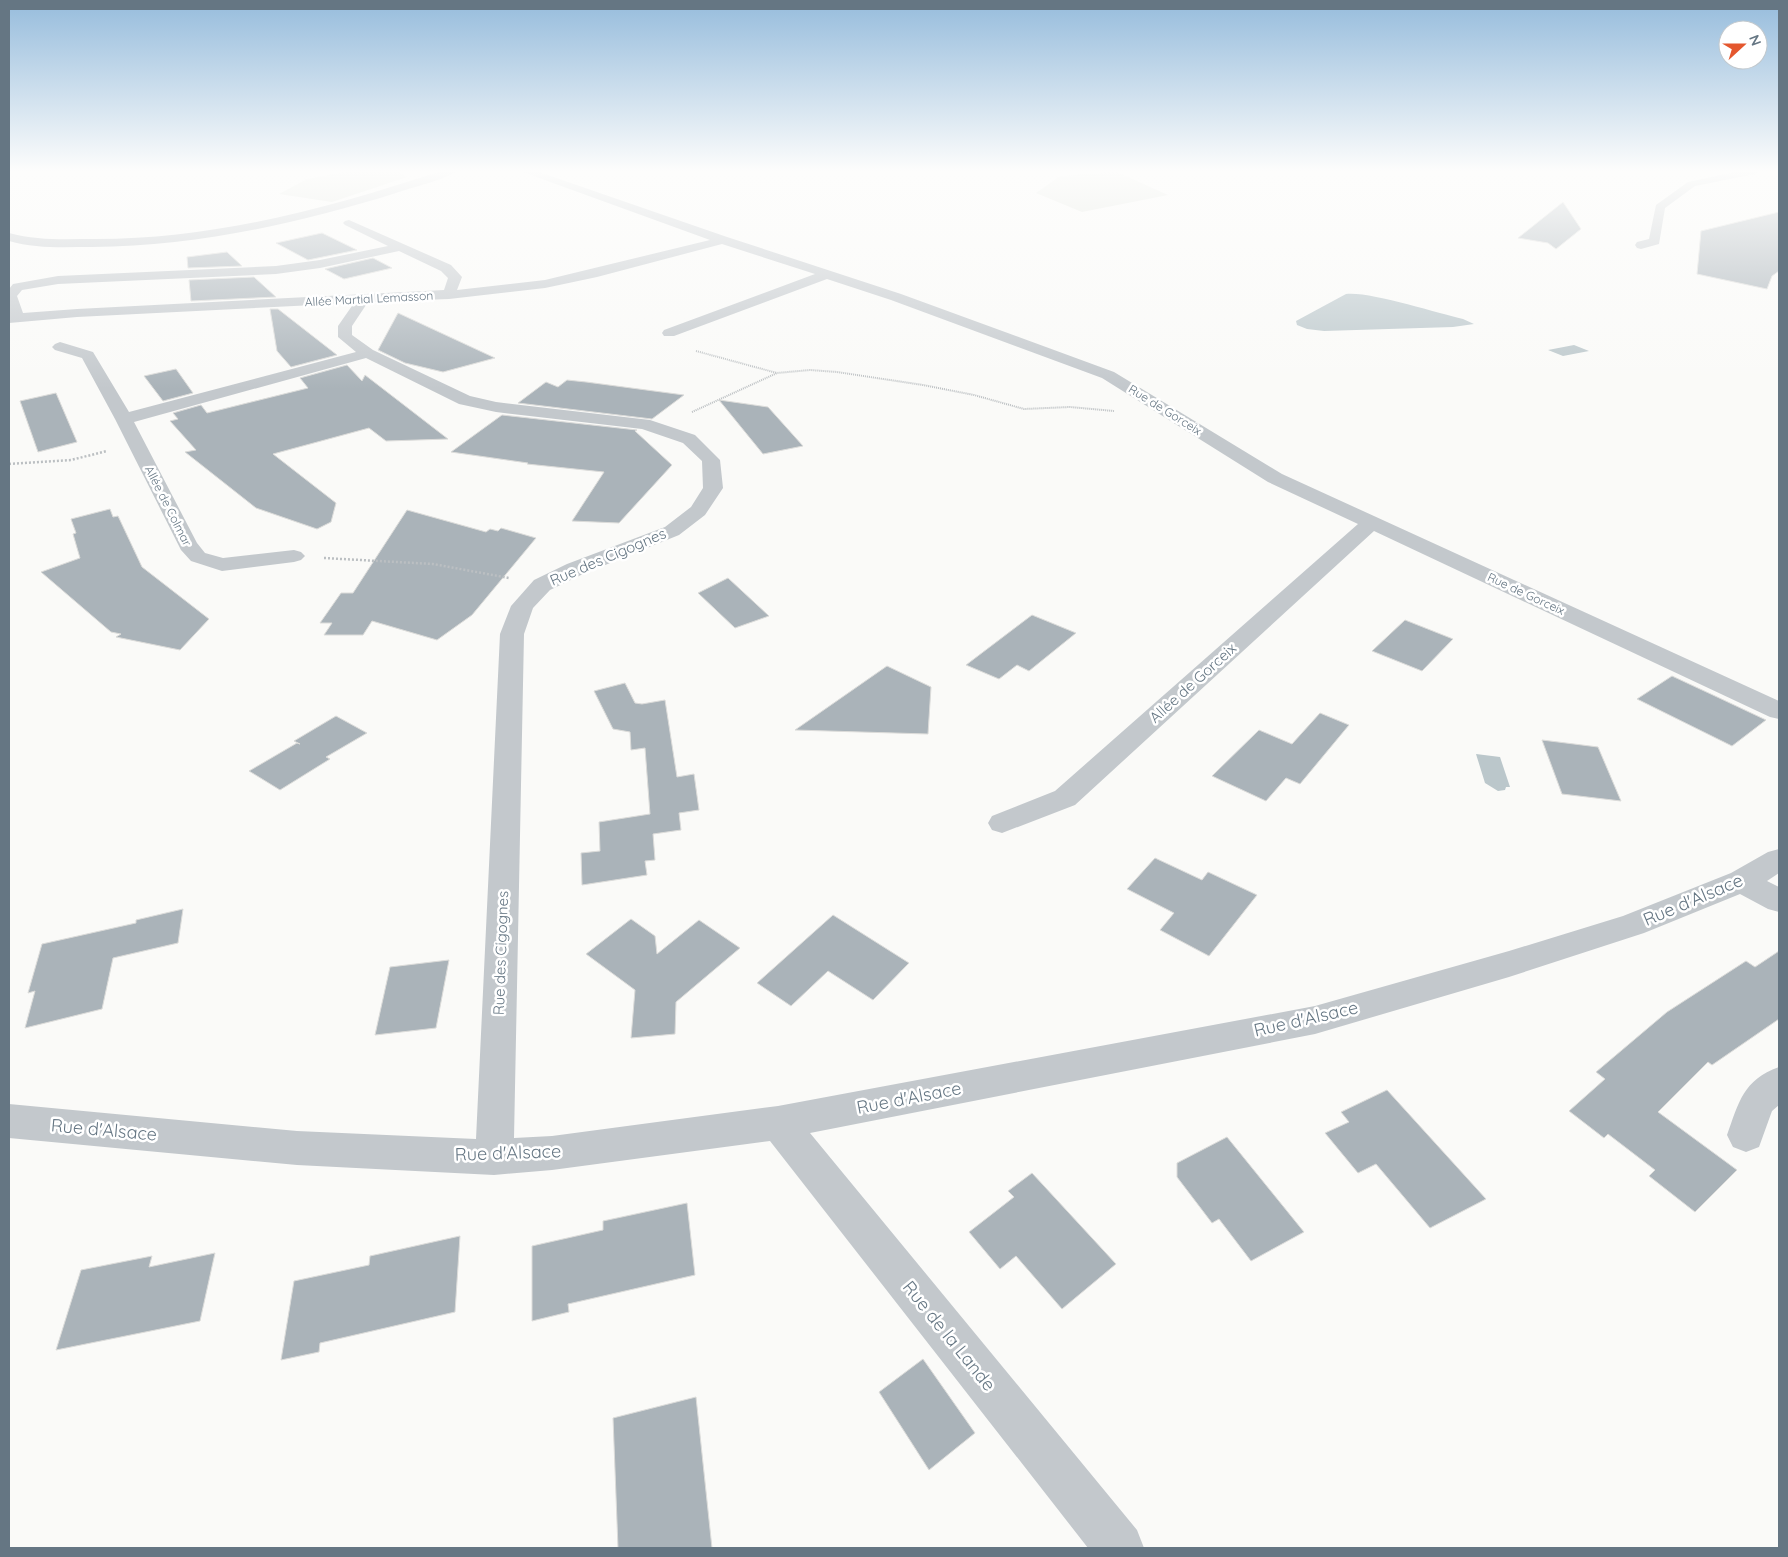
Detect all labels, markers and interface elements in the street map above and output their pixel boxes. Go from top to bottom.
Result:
north arrow [1718,20,1768,70]
text: N [1745,32,1765,48]
street label: Allée Martial Lemasson [304,288,434,309]
street label: Rue de Gorceix [1126,381,1205,438]
street label: Allée de Colmar [142,463,195,549]
street label: Rue des Cigognes [547,523,669,590]
street label: Rue de Gorceix [1485,569,1567,618]
street label: Allée de Gorceix [1145,638,1240,727]
street label: Rue d'Alsace [1639,868,1746,931]
street label: Rue des Cigognes [489,891,512,1015]
street label: Rue d'Alsace [1251,995,1360,1042]
street label: Rue d'Alsace [854,1076,963,1119]
street label: Rue d'Alsace [50,1113,158,1146]
street label: Rue d'Alsace [454,1139,562,1166]
street label: Rue de la Lande [898,1276,1001,1395]

